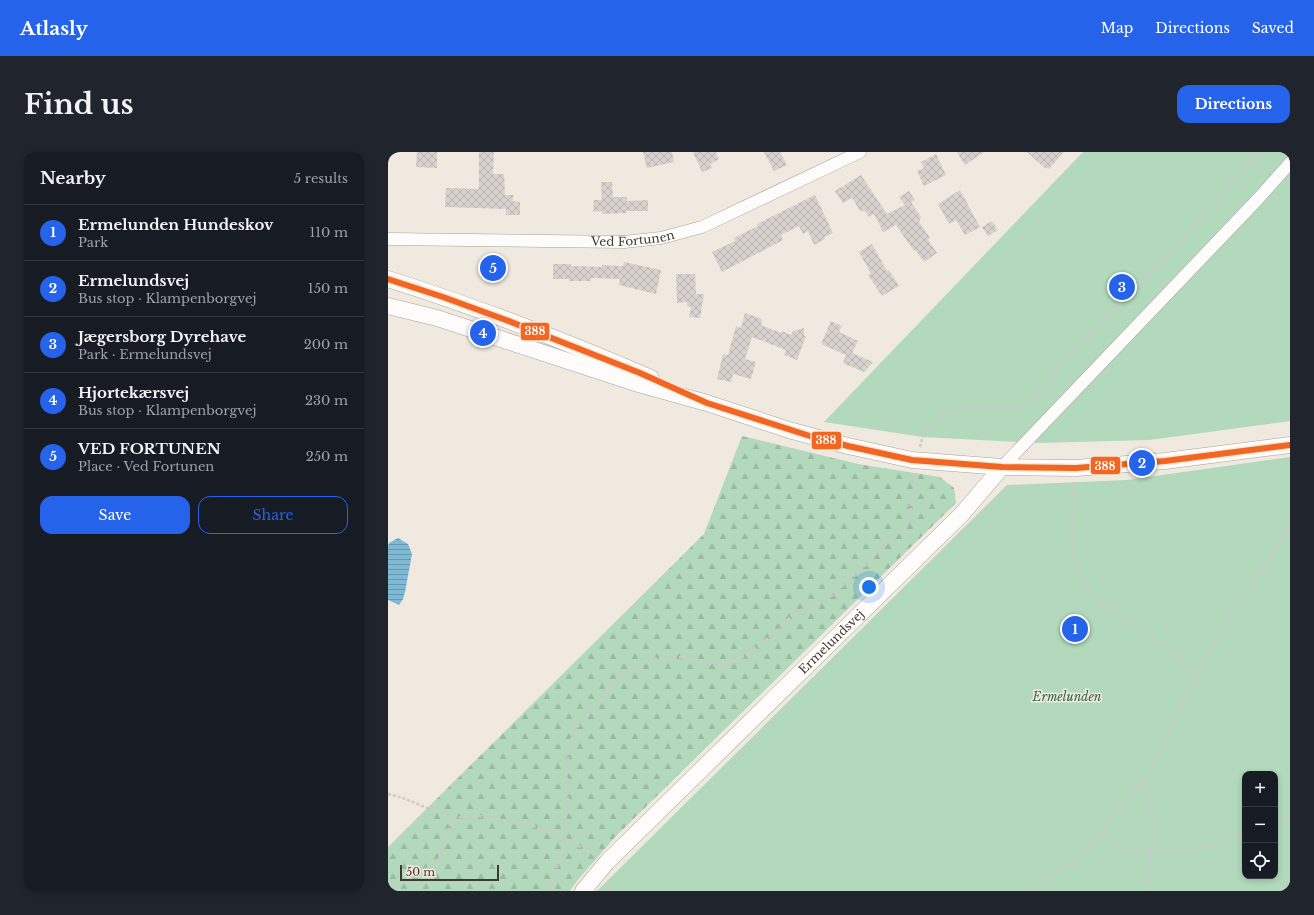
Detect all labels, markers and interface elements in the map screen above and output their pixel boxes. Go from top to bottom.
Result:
text: Atlasly [20,17,88,40]
text: Map [1101,19,1133,37]
text: Directions [1155,19,1230,37]
text: Saved [1252,19,1294,37]
button: Directions [1177,85,1290,123]
text: Find us [24,87,134,122]
text: Nearby [40,168,106,189]
text: 5 results [294,170,348,187]
text: Ermelunden Hundeskov [78,215,273,234]
text: 1 [50,224,56,241]
text: 110 m [309,224,348,241]
street label: Ved Fortunen [590,227,676,249]
text: Park [78,234,108,251]
pin: 5 [480,253,506,283]
text: Ermelundsvej [78,271,189,290]
pin: 3 [1109,272,1135,302]
text: 2 [49,280,57,297]
text: 150 m [308,280,348,297]
text: Bus stop · Klampenborgvej [78,290,256,307]
pin: 4 [470,318,496,348]
line badge: 388 [520,322,550,341]
text: 388 [525,324,545,338]
text: Jægersborg Dyrehave [78,327,246,346]
text: 3 [49,336,57,353]
text: 200 m [304,336,348,353]
text: Park · Ermelundsvej [78,346,212,363]
text: Hjortekærsvej [78,383,189,402]
text: 4 [49,392,57,409]
text: 230 m [305,392,348,409]
text: Bus stop · Klampenborgvej [78,402,256,419]
line badge: 388 [811,431,842,450]
text: 388 [816,433,836,447]
text: VED FORTUNEN [78,439,221,458]
text: 5 [49,448,57,465]
text: 250 m [306,448,348,465]
pin: 2 [1129,448,1155,478]
line badge: 388 [1090,456,1121,475]
text: Place · Ved Fortunen [78,458,214,475]
text: 388 [1095,459,1115,473]
button: Save [40,496,190,534]
button: Share [198,496,348,534]
your location [859,577,879,597]
street label: Ermelundsvej [795,606,867,677]
pin: 1 [1062,614,1088,644]
park label: Ermelunden [1032,689,1102,704]
map controls [1242,771,1278,879]
button: + [1242,771,1278,807]
button: − [1242,807,1278,843]
button: locate [1242,843,1278,879]
scale bar [400,863,499,882]
text: 50 m [406,865,435,879]

